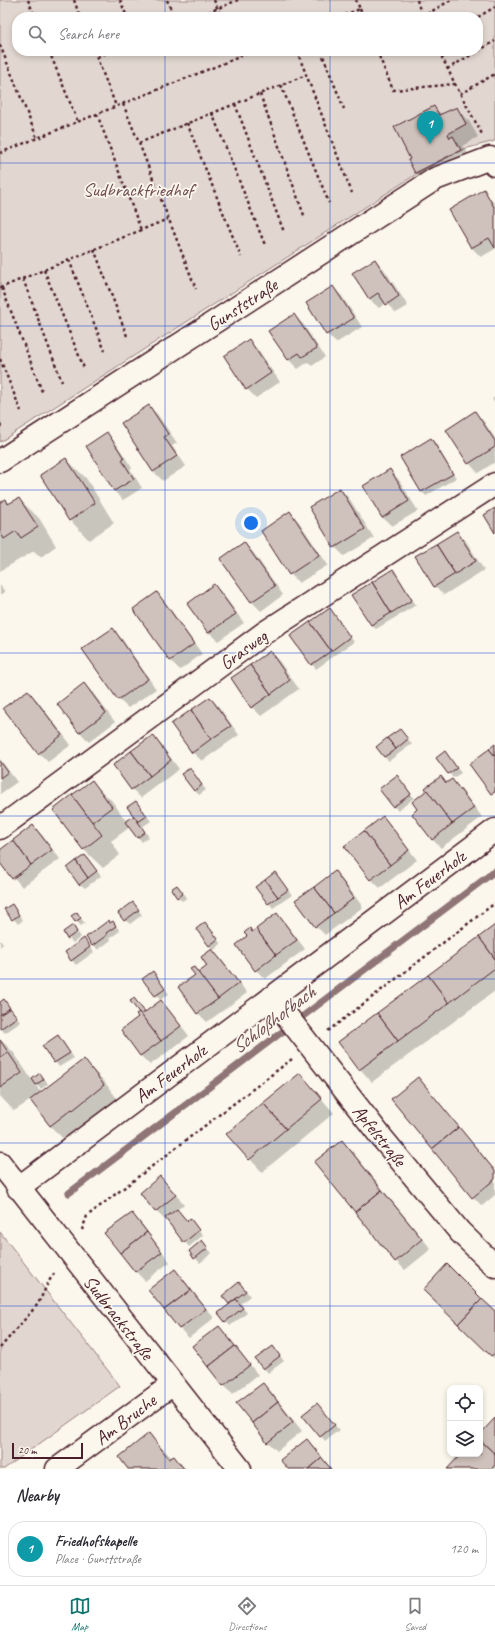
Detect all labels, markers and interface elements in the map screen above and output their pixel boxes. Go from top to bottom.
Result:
search box [12,12,483,56]
icon: search [26,23,48,45]
text: Search here [58,25,119,44]
pin: 1 [417,111,443,144]
park label: Sudbrackfriedhof [83,178,198,202]
street label: Gunststraße [203,272,284,336]
your location [241,513,261,533]
street label: Grasweg [215,624,273,675]
street label: Am Feuerholz [389,844,472,915]
water label: Schloßhofbach [226,978,322,1059]
street label: Am Feuerholz [130,1038,213,1109]
street label: Apfelstraße [347,1100,413,1173]
street label: Sudbrackstraße [78,1270,160,1366]
map controls [447,1385,483,1457]
button: locate [447,1385,483,1421]
street label: Am Bruche [90,1388,162,1451]
button: layers [447,1421,483,1457]
scale bar [12,1441,83,1460]
text: 20 m [18,1443,37,1457]
text: Nearby [16,1485,59,1506]
text: Friedhofskapelle [55,1532,137,1551]
text: 1 [27,1541,33,1557]
text: 120 m [450,1541,478,1557]
text: Place · Gunststraße [55,1551,141,1567]
tab: Map [69,1595,91,1633]
tab: Directions [228,1595,267,1633]
tab: Saved [404,1595,426,1633]

